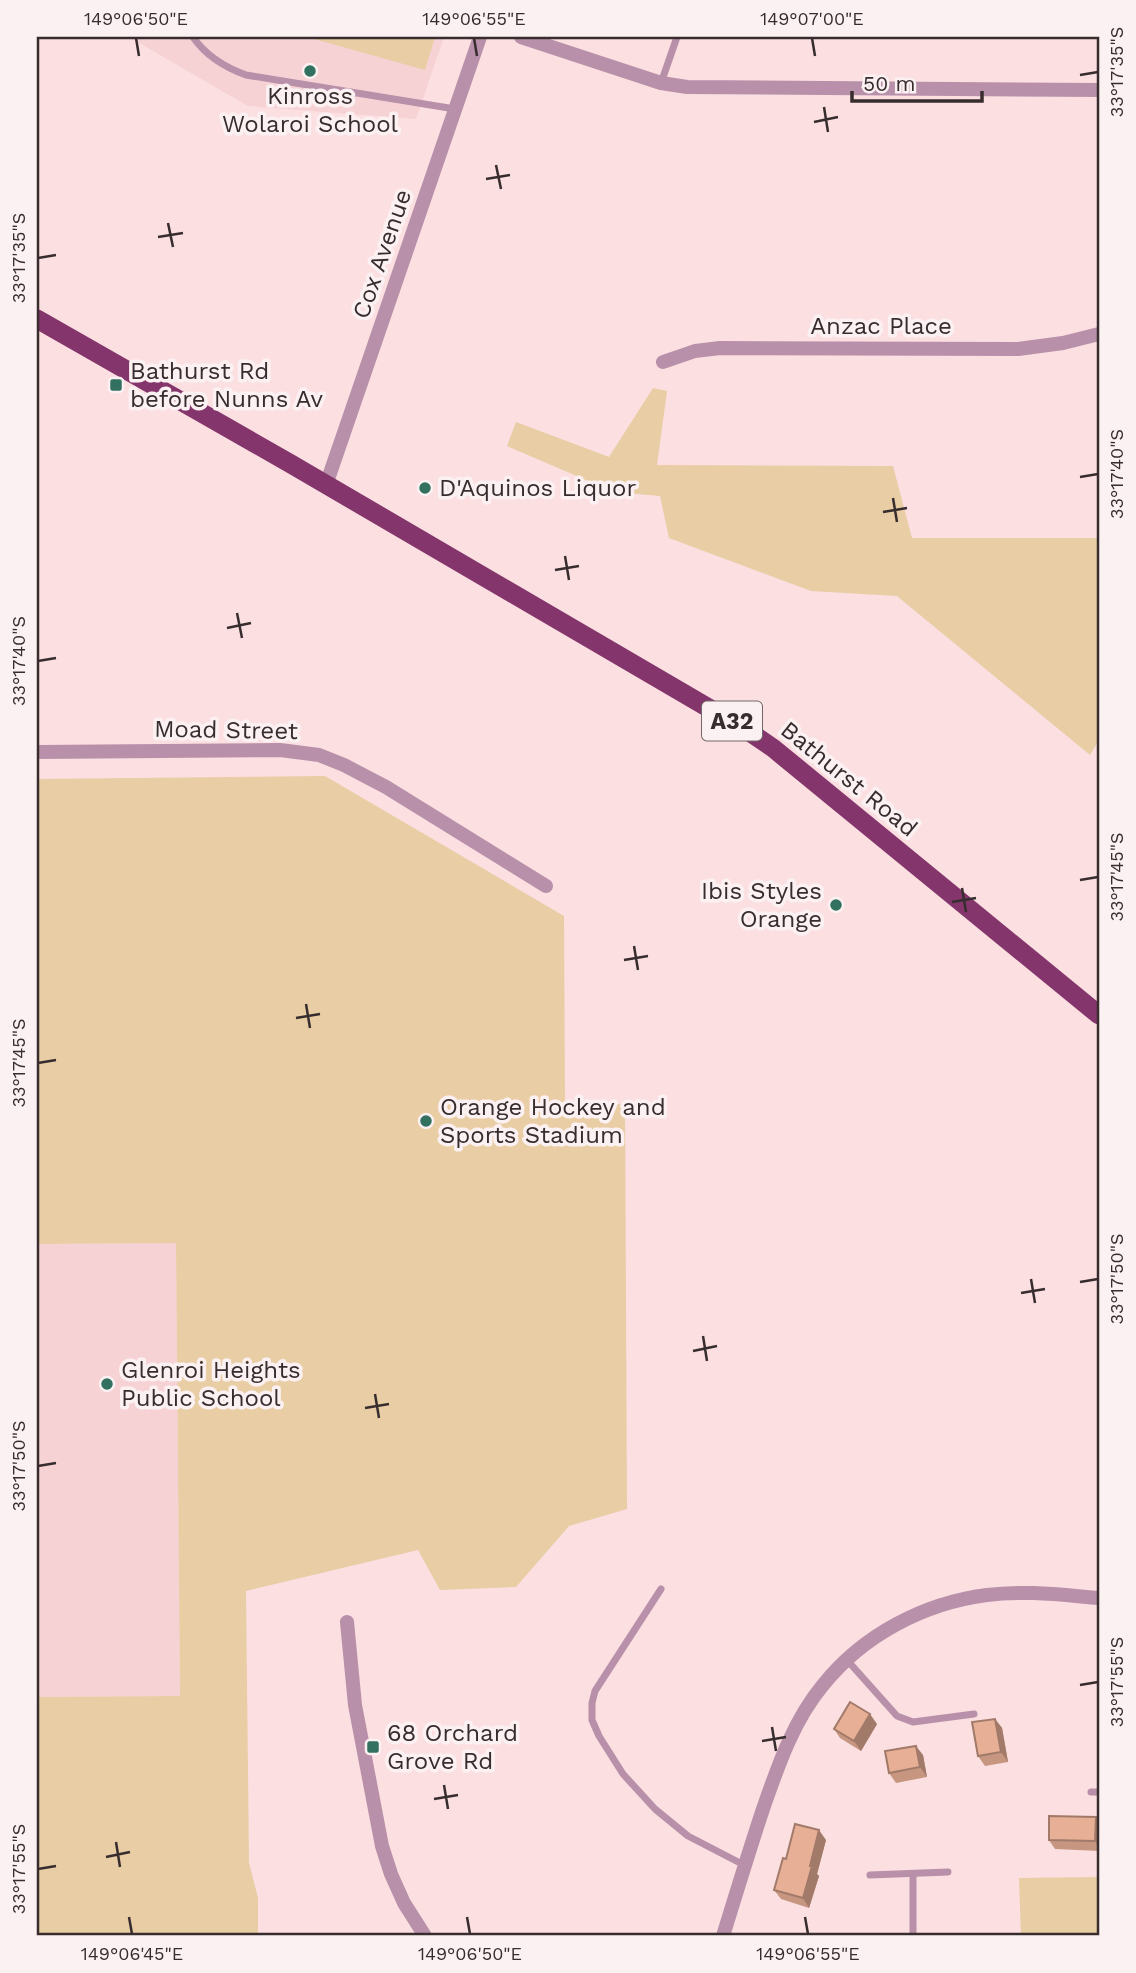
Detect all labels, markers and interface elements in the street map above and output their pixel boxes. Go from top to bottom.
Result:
text: 149°06'50"E [84,8,188,29]
text: 149°06'55"E [422,8,526,29]
text: 149°07'00"E [760,8,864,29]
text: 33°17'35"S [1106,27,1127,117]
scale bar [852,60,982,104]
marker: Kinross Wolaroi School [302,63,318,79]
text: 50 m [863,71,915,96]
place label: Kinross Wolaroi School [222,82,399,138]
street label: Cox Avenue [347,186,417,322]
text: 33°17'35"S [8,213,29,303]
street label: Anzac Place [810,312,952,340]
place label: Bathurst Rd before Nunns Av [130,357,324,413]
marker: Bathurst Rd before Nunns Av [108,377,124,393]
text: 33°17'40"S [1106,429,1127,519]
place label: D'Aquinos Liquor [439,474,636,502]
marker: D'Aquinos Liquor [417,480,433,496]
text: 33°17'40"S [8,616,29,706]
road number: A32 [702,702,762,740]
street label: Moad Street [154,715,298,745]
street label: Bathurst Road [775,715,923,843]
text: 33°17'45"S [1106,832,1127,922]
place label: Ibis Styles Orange [701,877,822,933]
marker: Ibis Styles Orange [828,897,844,913]
text: 33°17'45"S [8,1018,29,1108]
place label: Orange Hockey and Sports Stadium [440,1093,666,1149]
marker: Orange Hockey and Sports Stadium [418,1113,434,1129]
text: 33°17'50"S [1106,1233,1127,1325]
place label: Glenroi Heights Public School [121,1356,301,1412]
marker: Glenroi Heights Public School [99,1376,115,1392]
text: 33°17'50"S [8,1420,29,1512]
text: 33°17'55"S [1106,1637,1127,1727]
place label: 68 Orchard Grove Rd [387,1719,518,1775]
marker: 68 Orchard Grove Rd [365,1739,381,1755]
text: 33°17'55"S [8,1824,29,1914]
text: 149°06'45"E [81,1943,183,1964]
text: 149°06'50"E [418,1943,522,1964]
text: 149°06'55"E [756,1943,860,1964]

